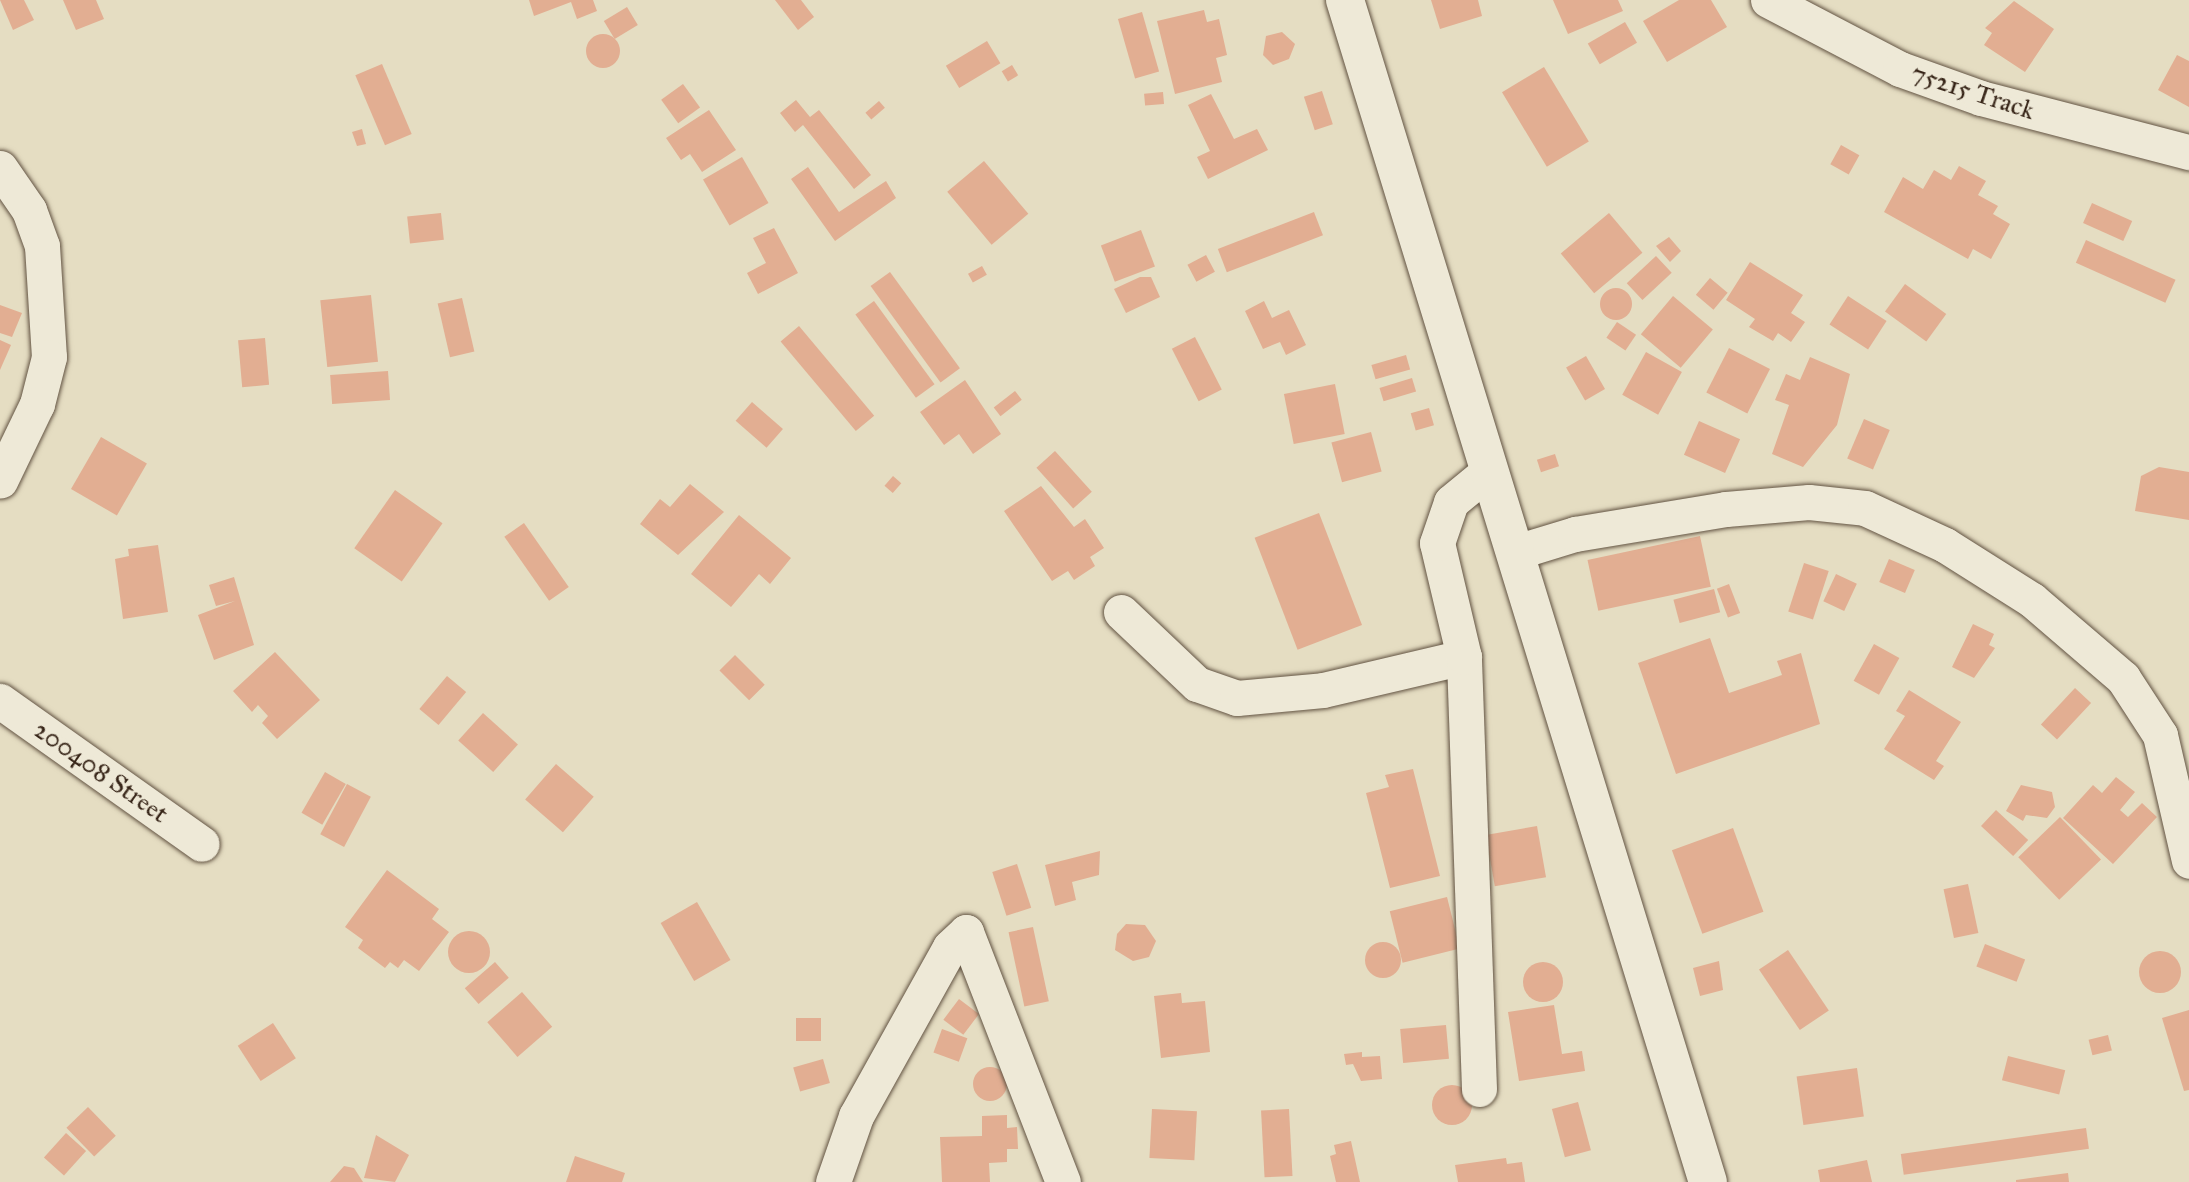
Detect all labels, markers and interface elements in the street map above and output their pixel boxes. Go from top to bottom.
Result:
street label: 75215 Track [1908,57,2038,127]
street label: 200408 Street [28,714,174,830]

